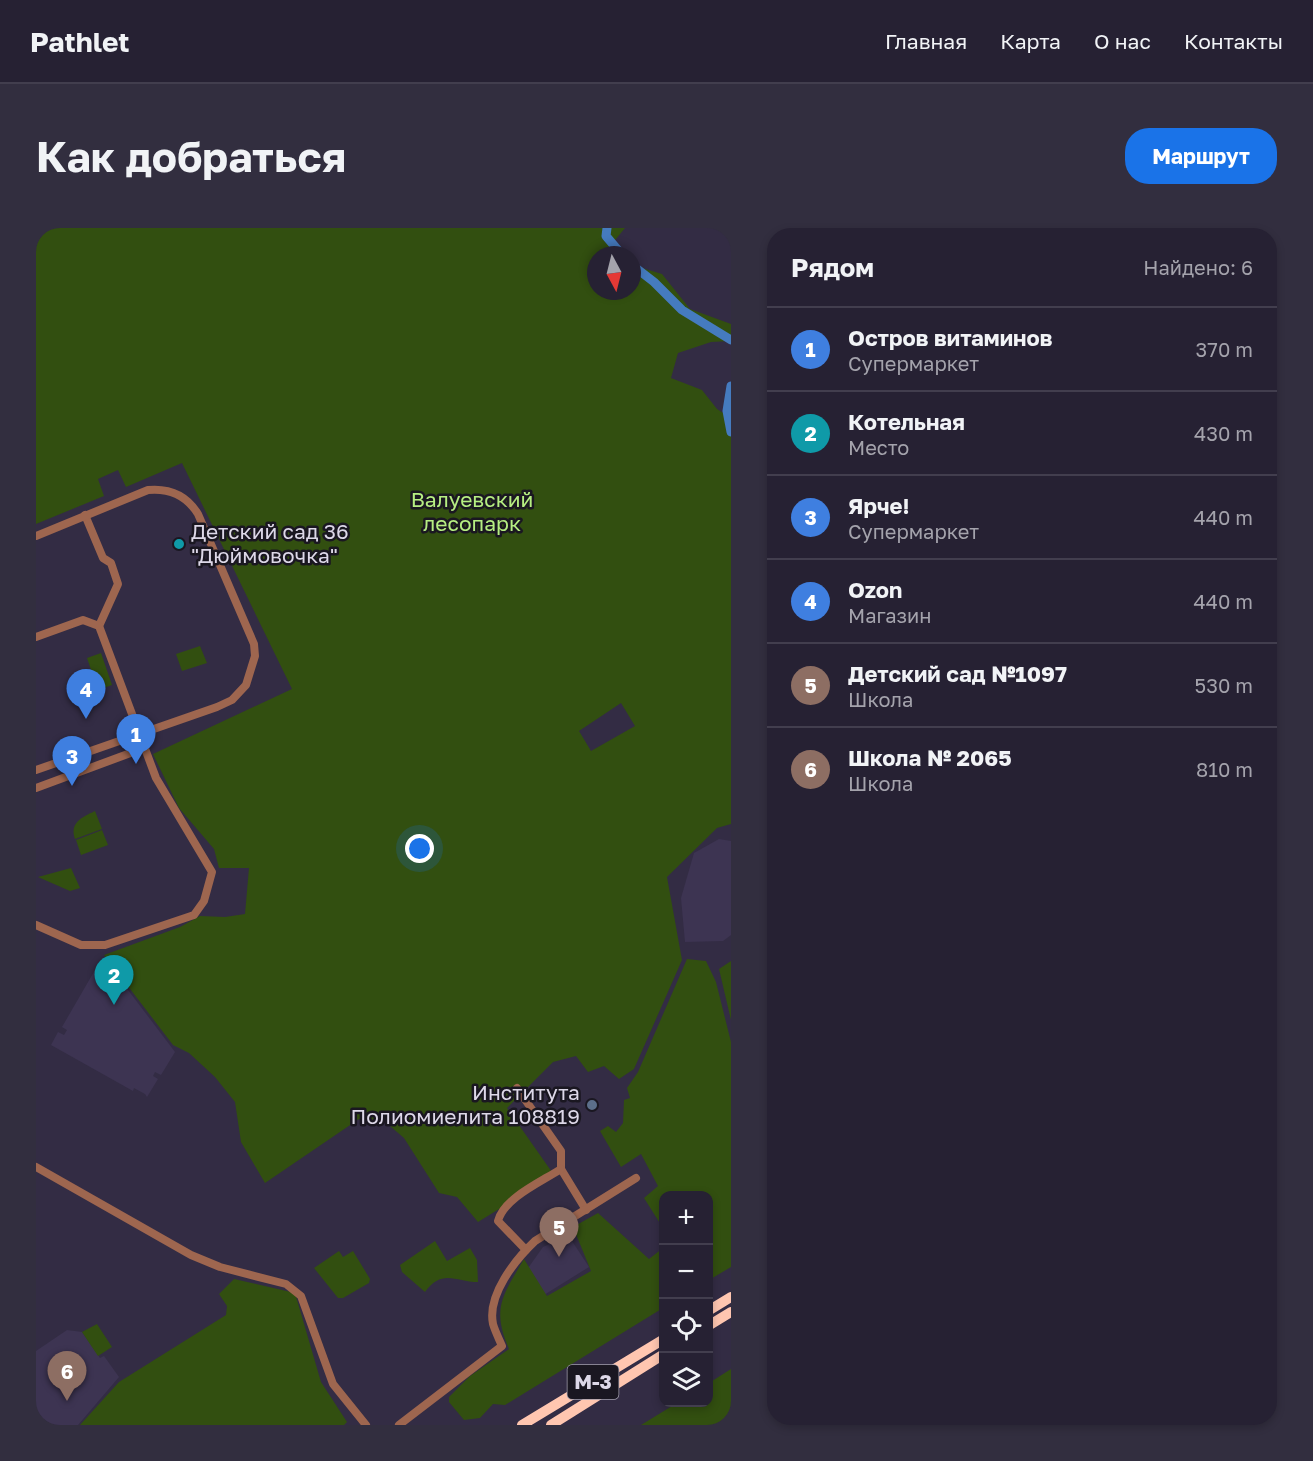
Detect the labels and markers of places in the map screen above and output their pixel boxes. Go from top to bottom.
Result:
place label: Детский сад 36 "Дюймовочка" [191,518,349,568]
marker: Детский сад 36 "Дюймовочка" [172,537,186,551]
pin: 4 [67,670,106,719]
pin: 1 [116,714,156,764]
pin: 3 [52,736,92,786]
pin: 2 [94,956,134,1005]
place label: Института Полиомиелита 108819 [350,1079,580,1129]
marker: Института Полиомиелита 108819 [585,1098,599,1112]
pin: 5 [540,1208,578,1257]
pin: 6 [48,1352,87,1401]

